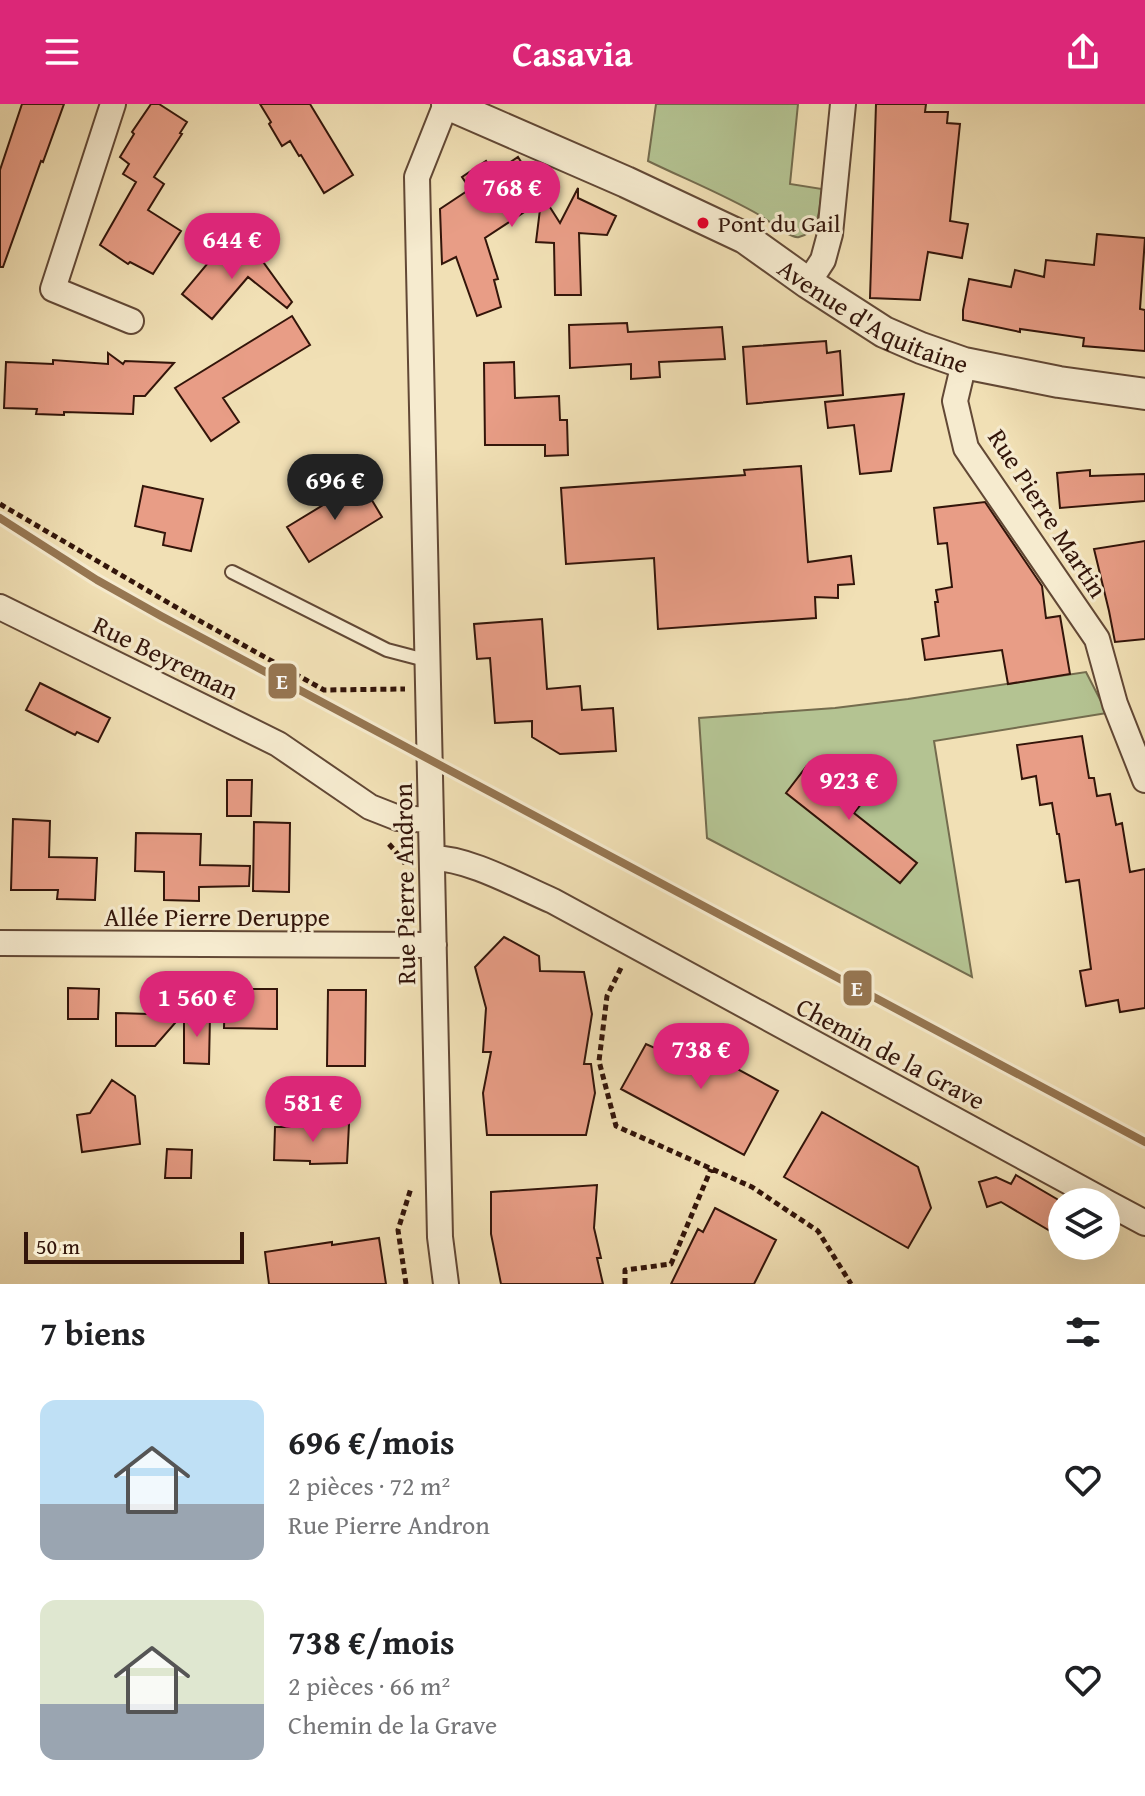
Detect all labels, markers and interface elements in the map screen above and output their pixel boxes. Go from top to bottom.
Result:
text: Casavia [512,26,633,79]
icon: menu [40,30,84,74]
icon: share [1061,30,1105,74]
pin: 768 € [456,161,568,229]
text: 768 € [482,167,542,206]
place label: Pont du Gail [718,206,841,241]
pin: 644 € [176,213,288,281]
marker: Pont du Gail [695,215,711,231]
text: 644 € [202,219,262,258]
street label: Avenue d'Aquitaine [770,248,974,383]
street label: Rue Pierre Martin [979,421,1118,606]
pin: 696 € [279,454,391,522]
text: 696 € [305,460,365,499]
street label: Rue Beyreman [87,605,246,709]
line badge: E [267,662,298,700]
text: E [276,665,288,697]
pin: 923 € [793,754,905,822]
text: 923 € [819,760,879,799]
street label: Rue Pierre Andron [383,782,425,985]
street label: Allée Pierre Deruppe [104,897,330,936]
line badge: E [842,969,873,1007]
pin: 1 560 € [123,971,271,1039]
text: E [851,972,863,1004]
text: 1 560 € [158,977,236,1016]
street label: Chemin de la Grave [790,987,992,1119]
pin: 738 € [645,1023,757,1091]
text: 738 € [671,1029,731,1068]
pin: 581 € [257,1076,369,1144]
text: 581 € [283,1082,343,1121]
map controls [1048,1188,1120,1260]
button: layers [1048,1188,1120,1260]
scale bar [24,1228,244,1264]
text: 50 m [36,1230,80,1262]
text: 7 biens [40,1308,146,1357]
icon: filters [1061,1310,1105,1354]
text: 696 €/mois [288,1417,455,1466]
icon: home [104,1432,200,1528]
icon: heart [1061,1458,1105,1502]
text: 2 pièces · 72 m² [288,1466,450,1505]
text: Rue Pierre Andron [288,1505,490,1544]
text: 738 €/mois [288,1617,455,1666]
icon: home [104,1632,200,1728]
icon: heart [1061,1658,1105,1702]
text: 2 pièces · 66 m² [288,1666,450,1705]
text: Chemin de la Grave [288,1705,497,1744]

